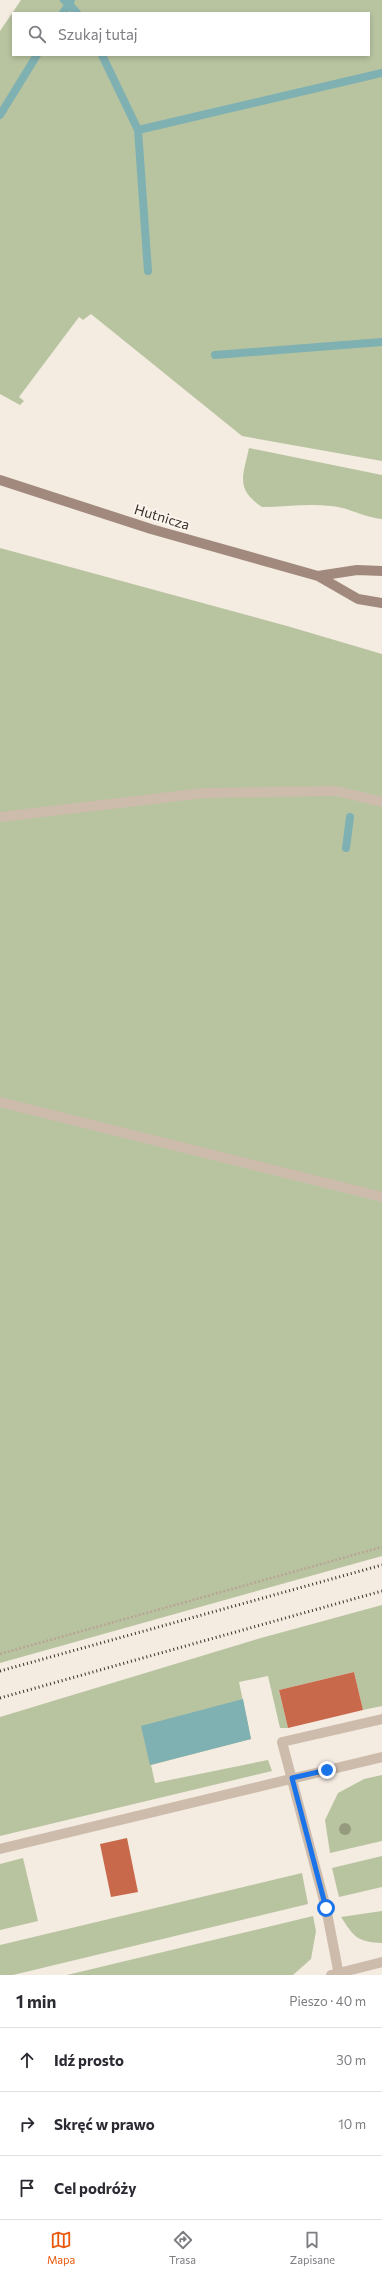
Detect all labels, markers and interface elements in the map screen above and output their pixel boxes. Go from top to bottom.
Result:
search box [12,12,370,56]
icon: search [26,23,48,45]
text: Szukaj tutaj [58,25,138,43]
street label: Hutnicza [132,500,192,533]
route end [318,1761,336,1779]
route start [317,1899,335,1917]
text: 1 min [16,1991,56,2012]
text: Pieszo · 40 m [289,1993,366,2009]
icon: ahead [16,2049,38,2071]
text: Idź prosto [54,2051,124,2069]
text: 30 m [336,2052,366,2068]
icon: right [16,2113,38,2135]
text: Skręć w prawo [54,2115,155,2133]
text: 10 m [338,2116,366,2132]
icon: arrive [16,2177,38,2199]
text: Cel podróży [54,2179,137,2197]
tab: Mapa [47,2229,75,2266]
tab: Trasa [169,2229,196,2266]
tab: Zapisane [290,2229,335,2266]

